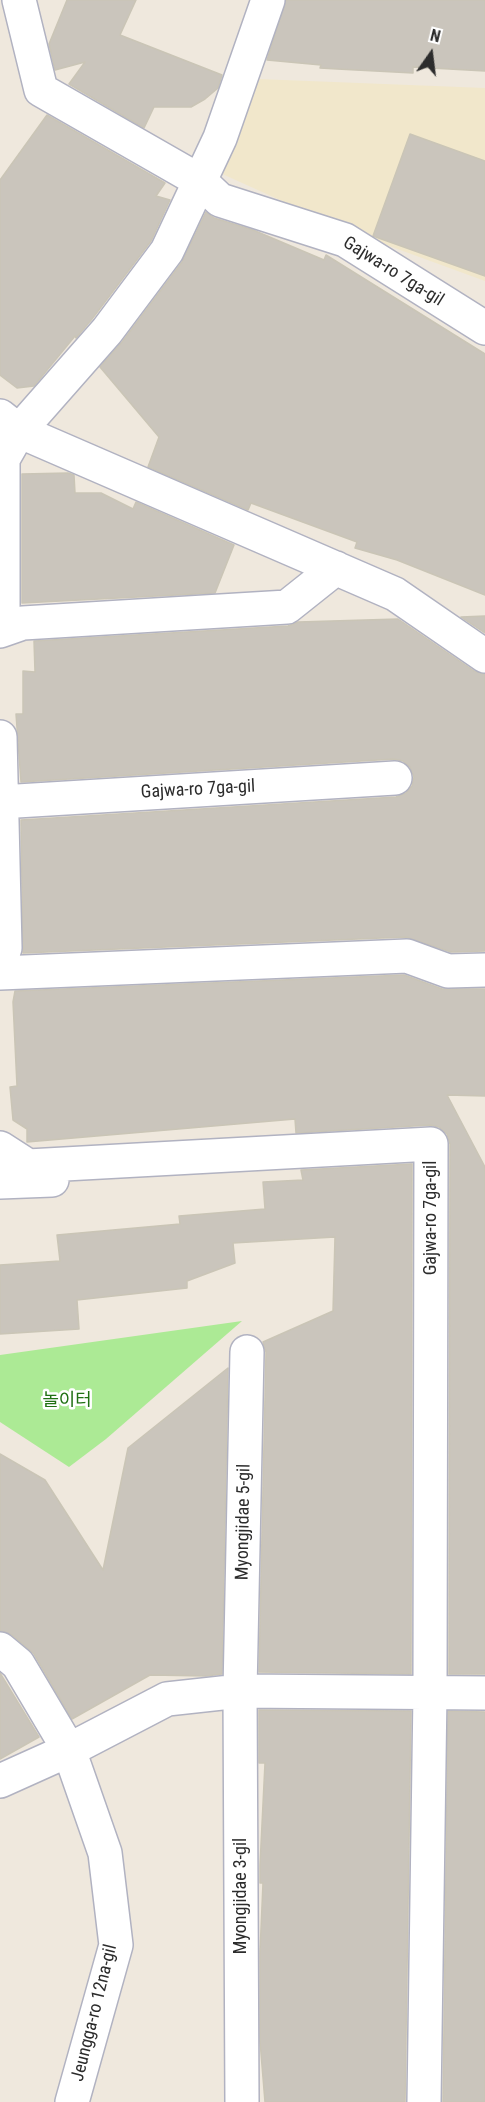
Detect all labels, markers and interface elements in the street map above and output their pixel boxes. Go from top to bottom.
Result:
north arrow [401,24,461,84]
text: N [428,26,443,46]
street label: Gajwa-ro 7ga-gil [339,232,447,312]
street label: Gajwa-ro 7ga-gil [140,776,256,804]
street label: Gajwa-ro 7ga-gil [420,1161,442,1275]
park label: 놀이터 [42,1390,92,1412]
street label: Myongjidae 5-gil [232,1464,256,1580]
street label: Myongjidae 3-gil [230,1838,252,1954]
street label: Jeungga-ro 12na-gil [68,1942,122,2084]

